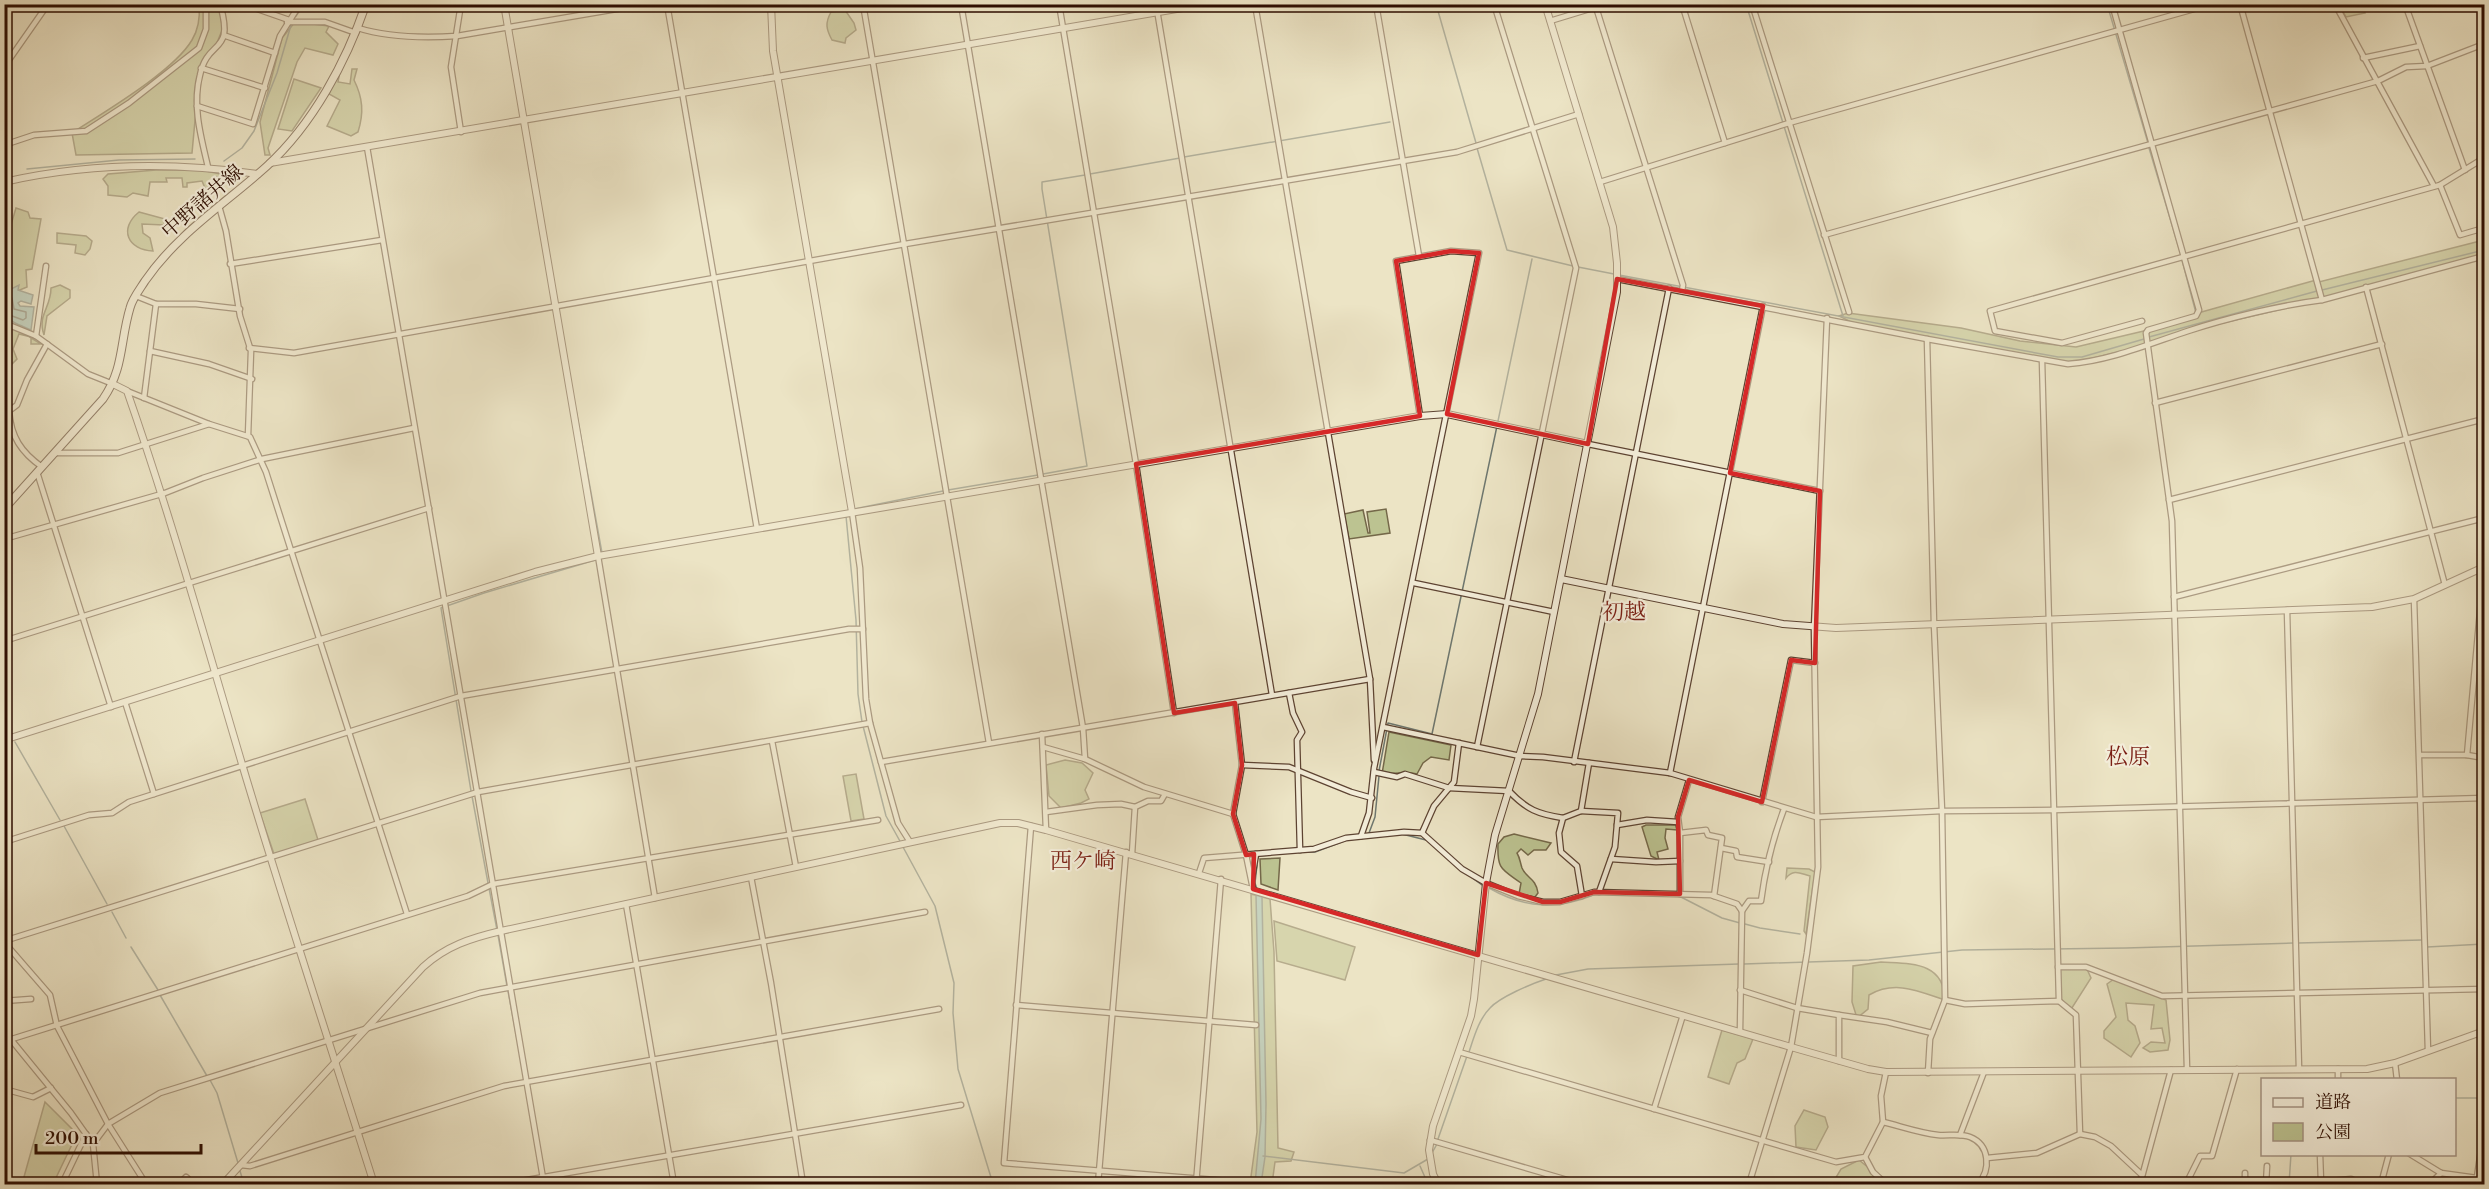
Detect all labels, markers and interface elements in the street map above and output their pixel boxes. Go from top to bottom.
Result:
street label: 中野諸井線 [157,160,249,244]
district label: 初越 [1602,599,1646,626]
district label: 松原 [2106,744,2150,771]
district label: 西ケ崎 [1050,848,1116,875]
legend [2261,1078,2456,1156]
text: 道路 [2315,1091,2351,1114]
scale bar [36,1117,201,1155]
text: 公園 [2315,1121,2351,1144]
text: 200 m [45,1127,99,1150]

